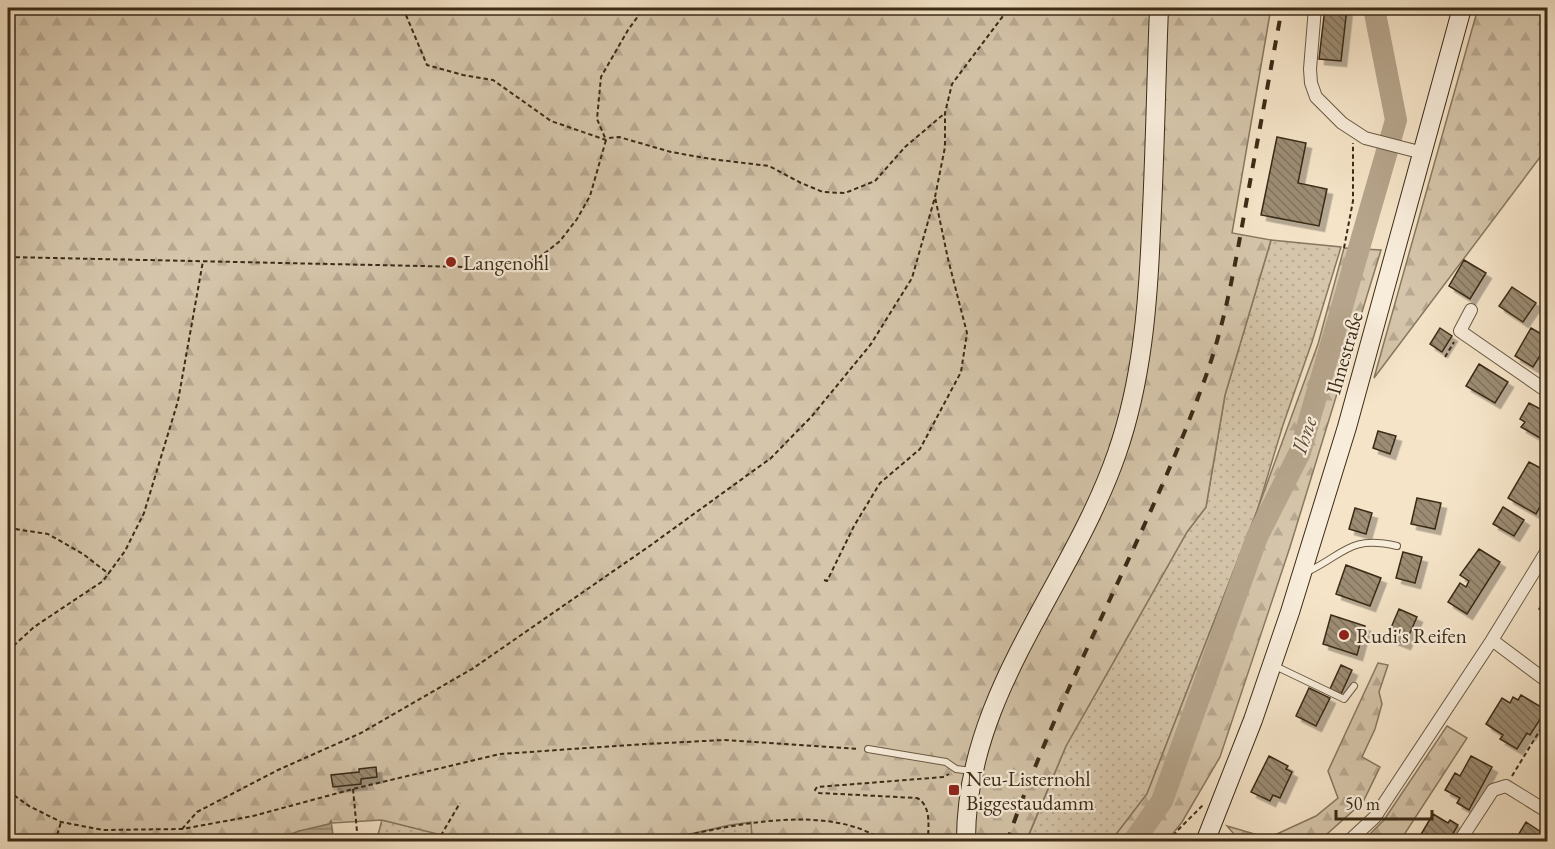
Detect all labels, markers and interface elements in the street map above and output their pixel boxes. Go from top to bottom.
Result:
place label: Langenohl [463,249,549,276]
marker: Langenohl [444,255,458,269]
street label: Ihnestraße [1319,309,1369,397]
water label: Ihne [1284,412,1324,458]
place label: Rudi's Reifen [1356,622,1467,649]
marker: Rudi's Reifen [1337,628,1351,642]
place label: Neu-Listernohl Biggestaudamm [966,765,1094,816]
marker: Neu-Listernohl Biggestaudamm [947,783,961,797]
scale bar [1336,783,1432,821]
text: 50 m [1345,792,1380,815]

